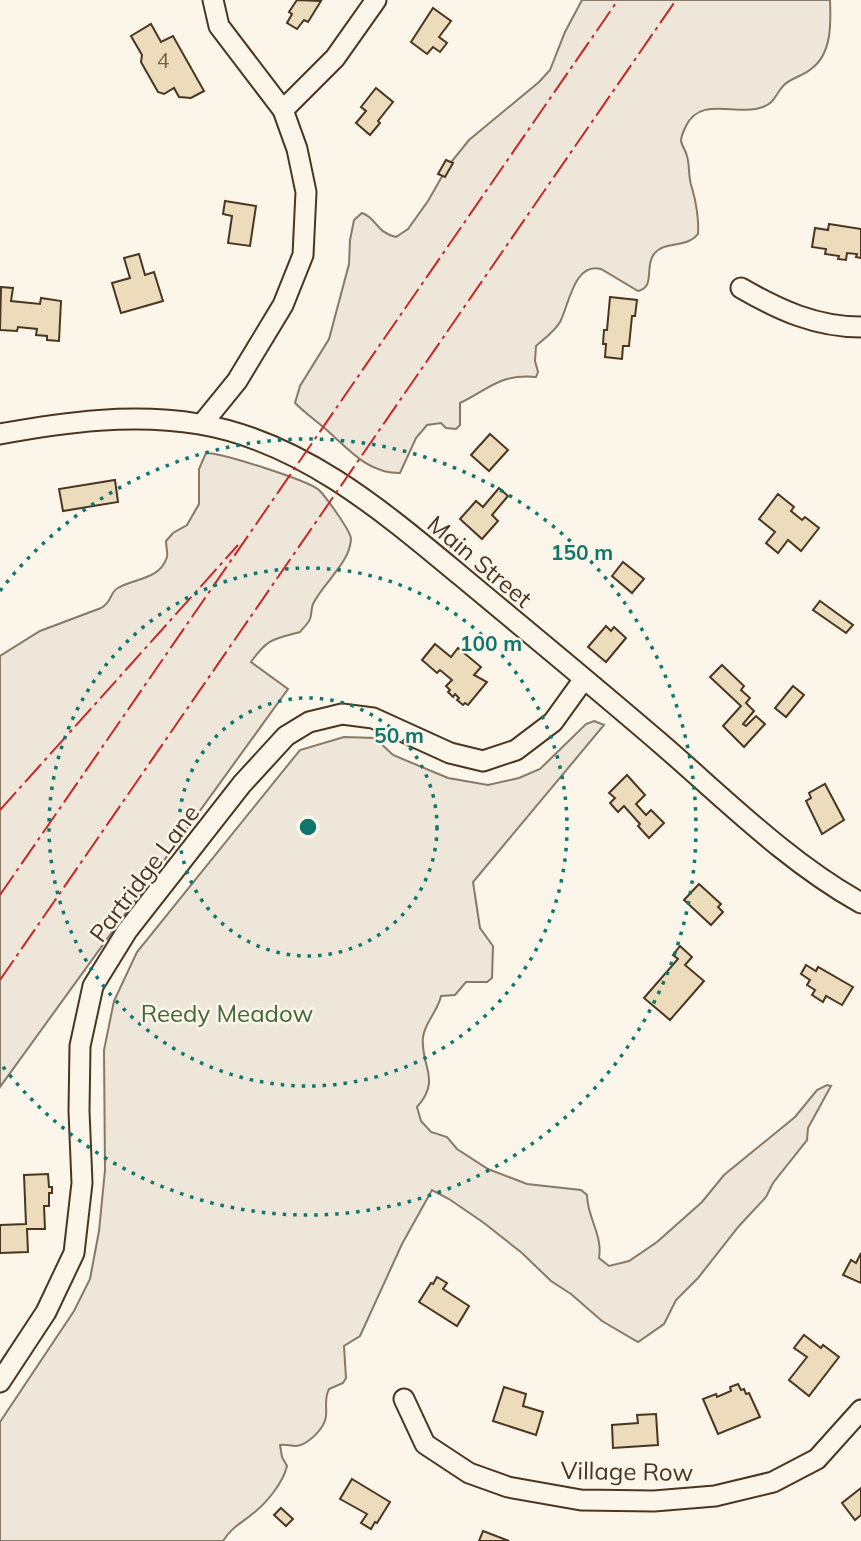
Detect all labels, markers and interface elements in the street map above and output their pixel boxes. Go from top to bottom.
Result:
house number: 4 [157,47,170,73]
street label: Main Street [422,509,538,613]
text: 150 m [551,539,613,565]
text: 100 m [460,630,522,656]
text: 50 m [374,722,424,748]
street label: Partridge Lane [83,798,205,948]
centre of rings [296,815,320,839]
park label: Reedy Meadow [141,998,313,1028]
street label: Village Row [560,1455,694,1487]

